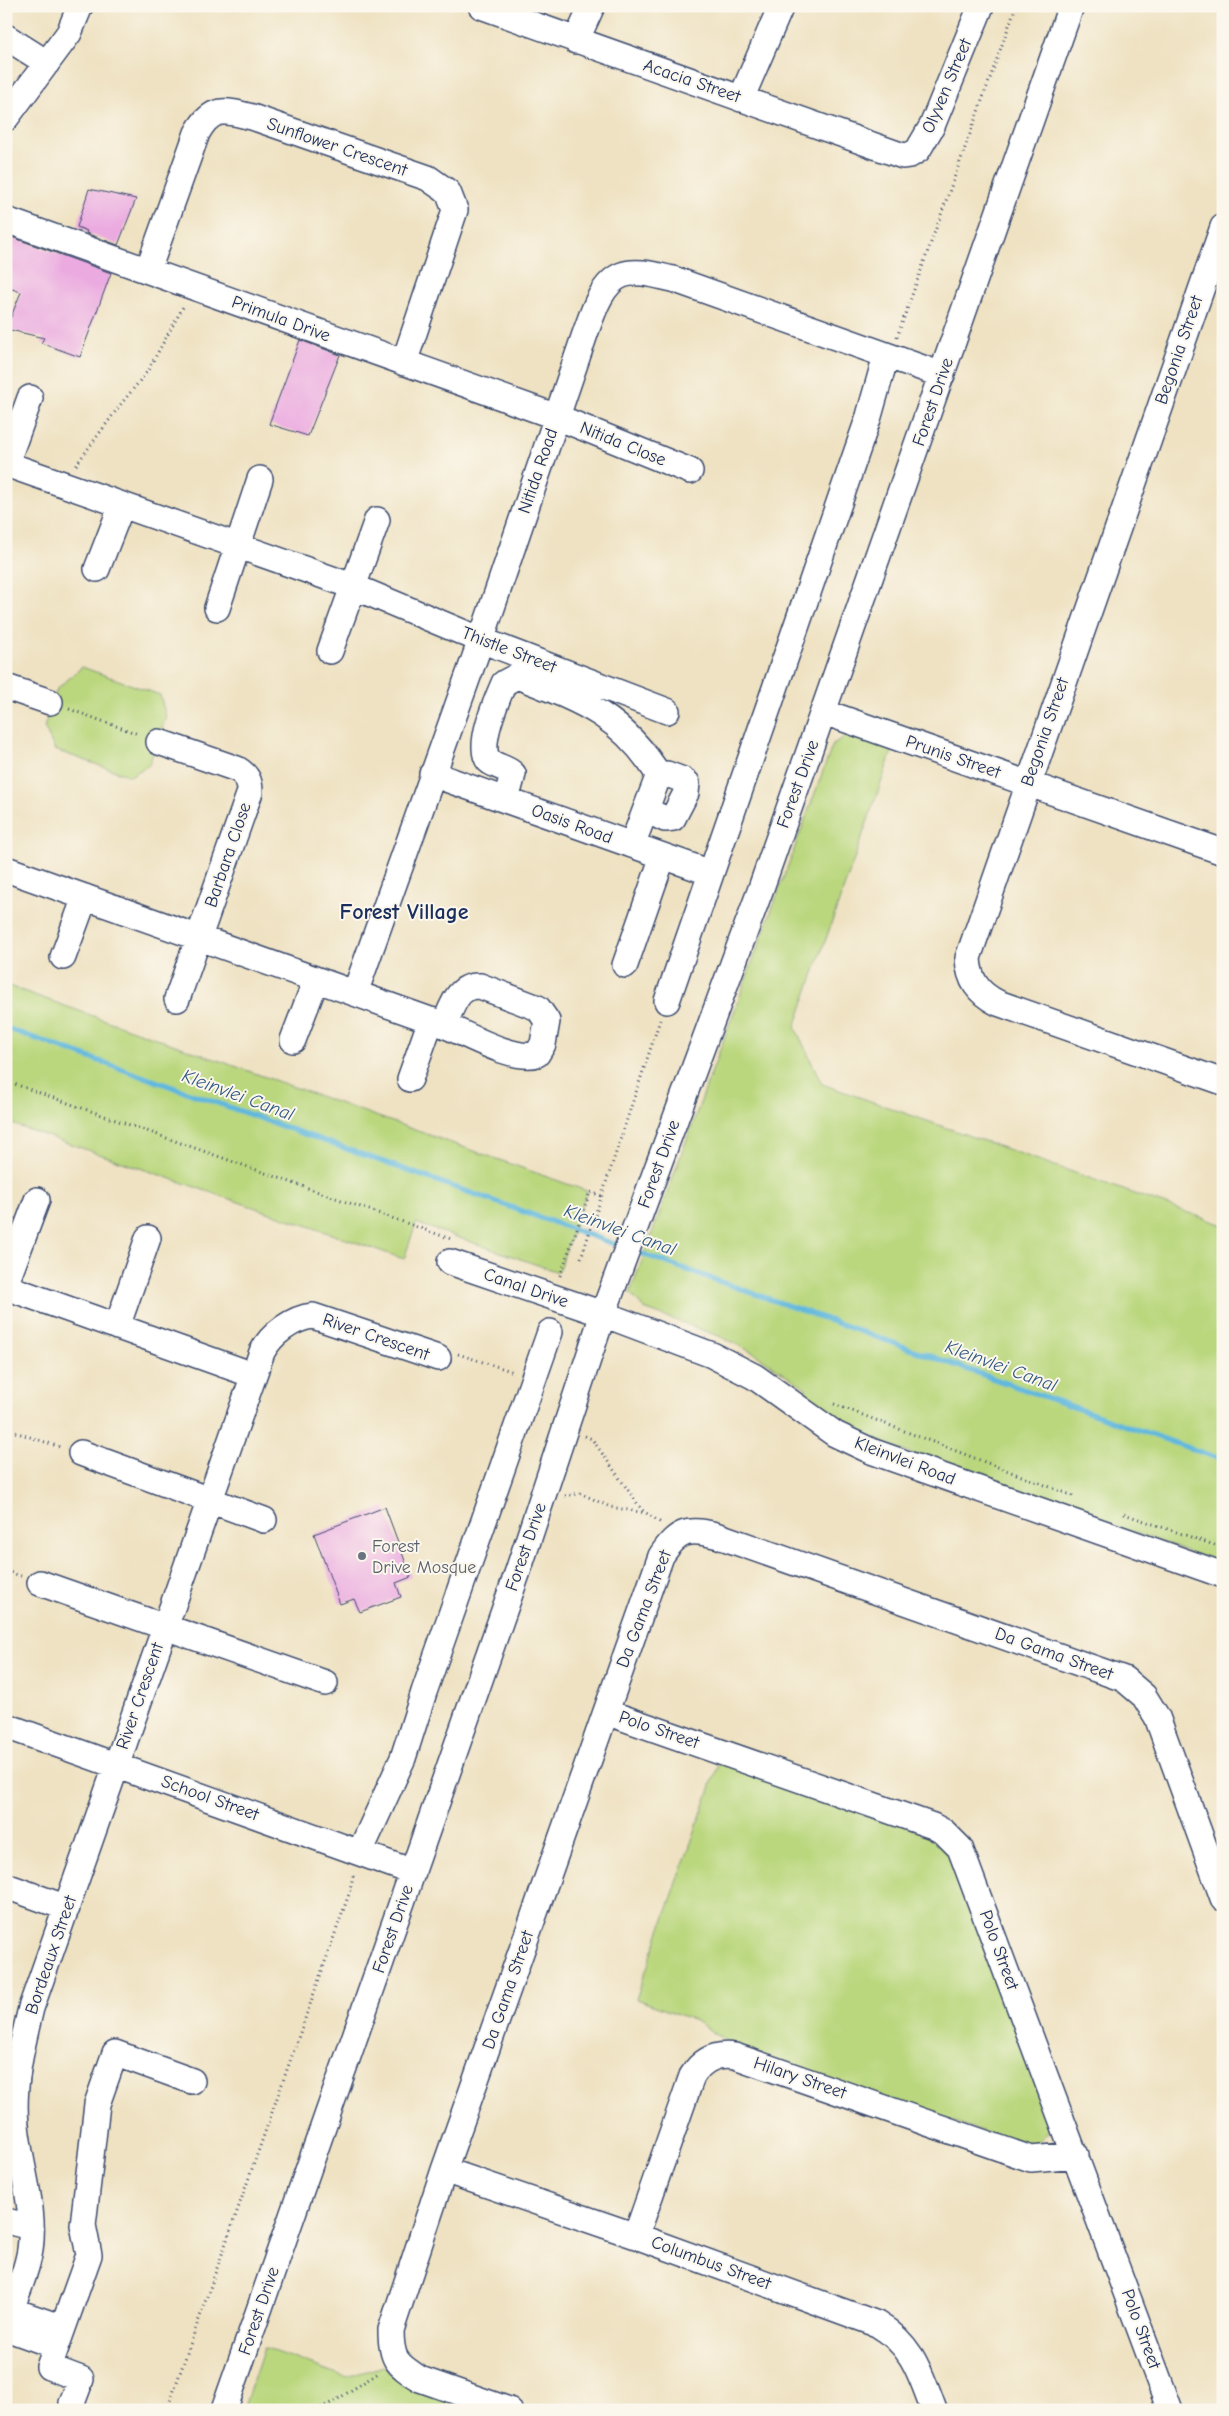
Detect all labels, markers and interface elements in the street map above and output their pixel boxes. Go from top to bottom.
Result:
street label: Olyven Street [918,35,977,136]
street label: Acacia Street [641,55,744,108]
street label: Sunflower Crescent [264,113,411,181]
street label: Primula Drive [229,291,333,347]
street label: Begonia Street [1151,292,1208,407]
street label: Forest Drive [908,355,958,449]
street label: Nitida Close [577,417,669,471]
street label: Nitida Road [514,426,562,516]
street label: Thistle Street [459,622,560,678]
street label: Begonia Street [1017,674,1074,789]
street label: Prunis Street [903,731,1004,783]
street label: Forest Drive [772,737,824,831]
street label: Barbara Close [200,800,256,910]
street label: Oasis Road [529,800,615,848]
district label: Forest Village [339,899,469,925]
water label: Kleinvlei Canal [179,1065,298,1126]
street label: Forest Drive [633,1117,685,1211]
water label: Kleinvlei Canal [561,1200,680,1261]
street label: Canal Drive [481,1264,571,1312]
street label: River Crescent [320,1309,433,1365]
water label: Kleinvlei Canal [942,1336,1061,1397]
street label: Kleinvlei Road [852,1432,958,1490]
street label: Forest Drive [501,1500,551,1594]
place label: Forest Drive Mosque [372,1536,476,1578]
street label: Da Gama Street [612,1547,676,1671]
marker: Forest Drive Mosque [356,1550,368,1562]
street label: Da Gama Street [992,1623,1117,1685]
street label: River Crescent [112,1639,168,1752]
street label: Polo Street [616,1706,703,1754]
street label: School Street [158,1771,262,1826]
street label: Forest Drive [368,1882,418,1976]
street label: Bordeaux Street [21,1892,81,2017]
street label: Polo Street [975,1907,1023,1994]
street label: Da Gama Street [478,1927,538,2052]
street label: Hilary Street [751,2052,850,2104]
street label: Columbus Street [648,2232,775,2295]
street label: Forest Drive [234,2264,284,2358]
street label: Polo Street [1117,2286,1165,2373]

